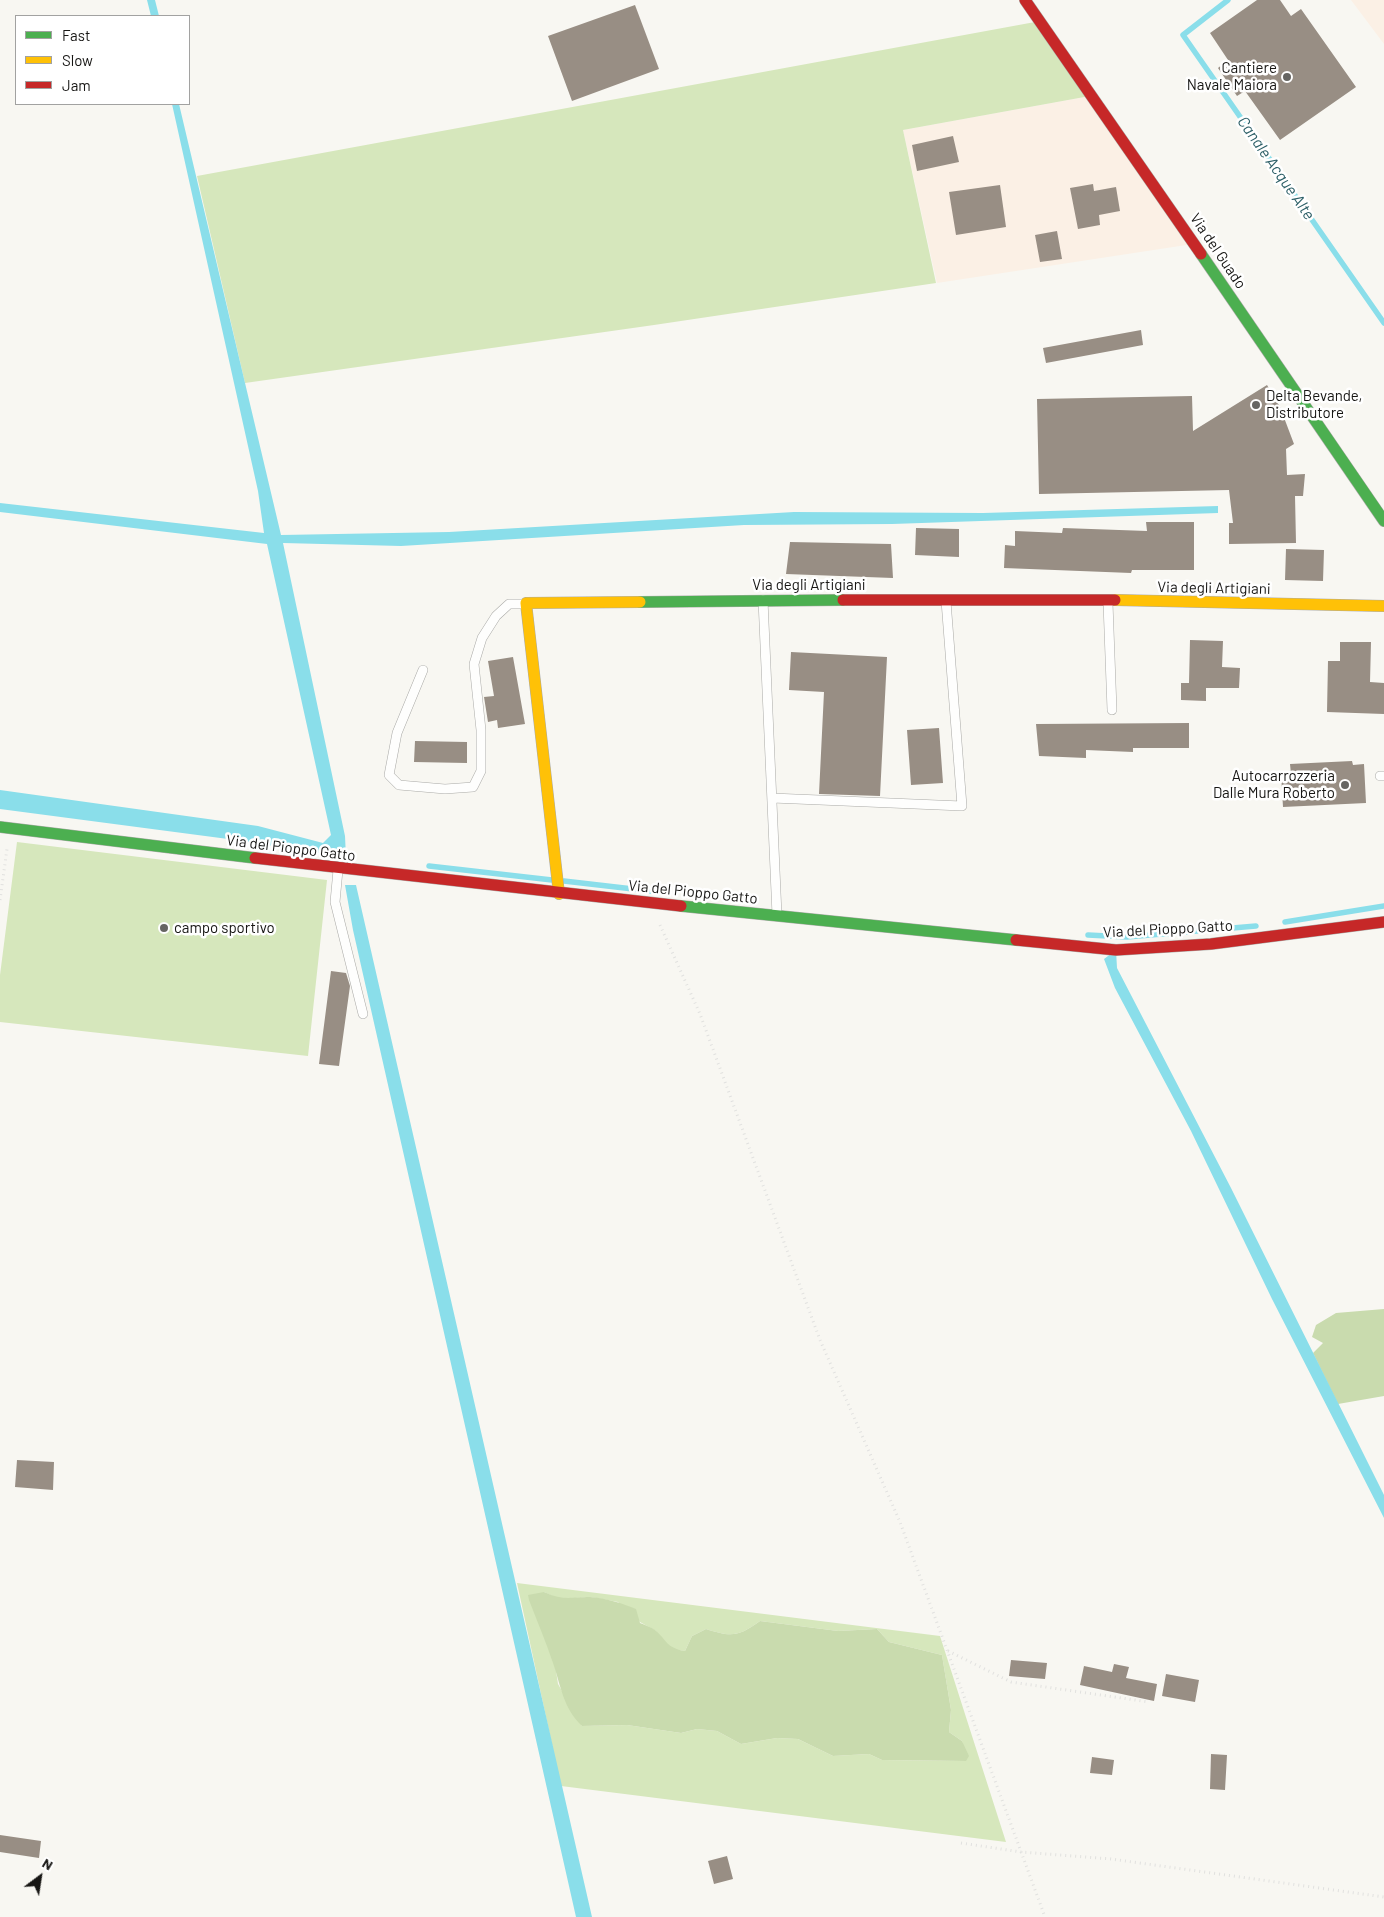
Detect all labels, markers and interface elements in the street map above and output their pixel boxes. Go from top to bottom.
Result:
legend [15,15,190,105]
text: Fast [62,26,90,44]
text: Slow [62,51,93,69]
place label: Cantiere Navale Maiora [1187,59,1277,94]
marker: Cantiere Navale Maiora [1281,71,1293,83]
text: Jam [62,76,91,94]
water label: Canale Acque Alte [1233,113,1319,223]
street label: Via del Guado [1186,210,1250,292]
place label: Delta Bevande, Distributore [1266,387,1362,422]
marker: Delta Bevande, Distributore [1250,399,1262,411]
street label: Via degli Artigiani [752,576,866,594]
street label: Via degli Artigiani [1157,578,1271,598]
place label: Autocarrozzeria Dalle Mura Roberto [1213,767,1335,802]
marker: Autocarrozzeria Dalle Mura Roberto [1339,779,1351,791]
street label: Via del Pioppo Gatto [225,831,357,865]
street label: Via del Pioppo Gatto [627,876,759,908]
street label: Via del Pioppo Gatto [1103,917,1233,941]
place label: campo sportivo [174,919,275,937]
marker: campo sportivo [158,922,170,934]
north arrow [15,1852,65,1902]
text: N [40,1854,56,1873]

